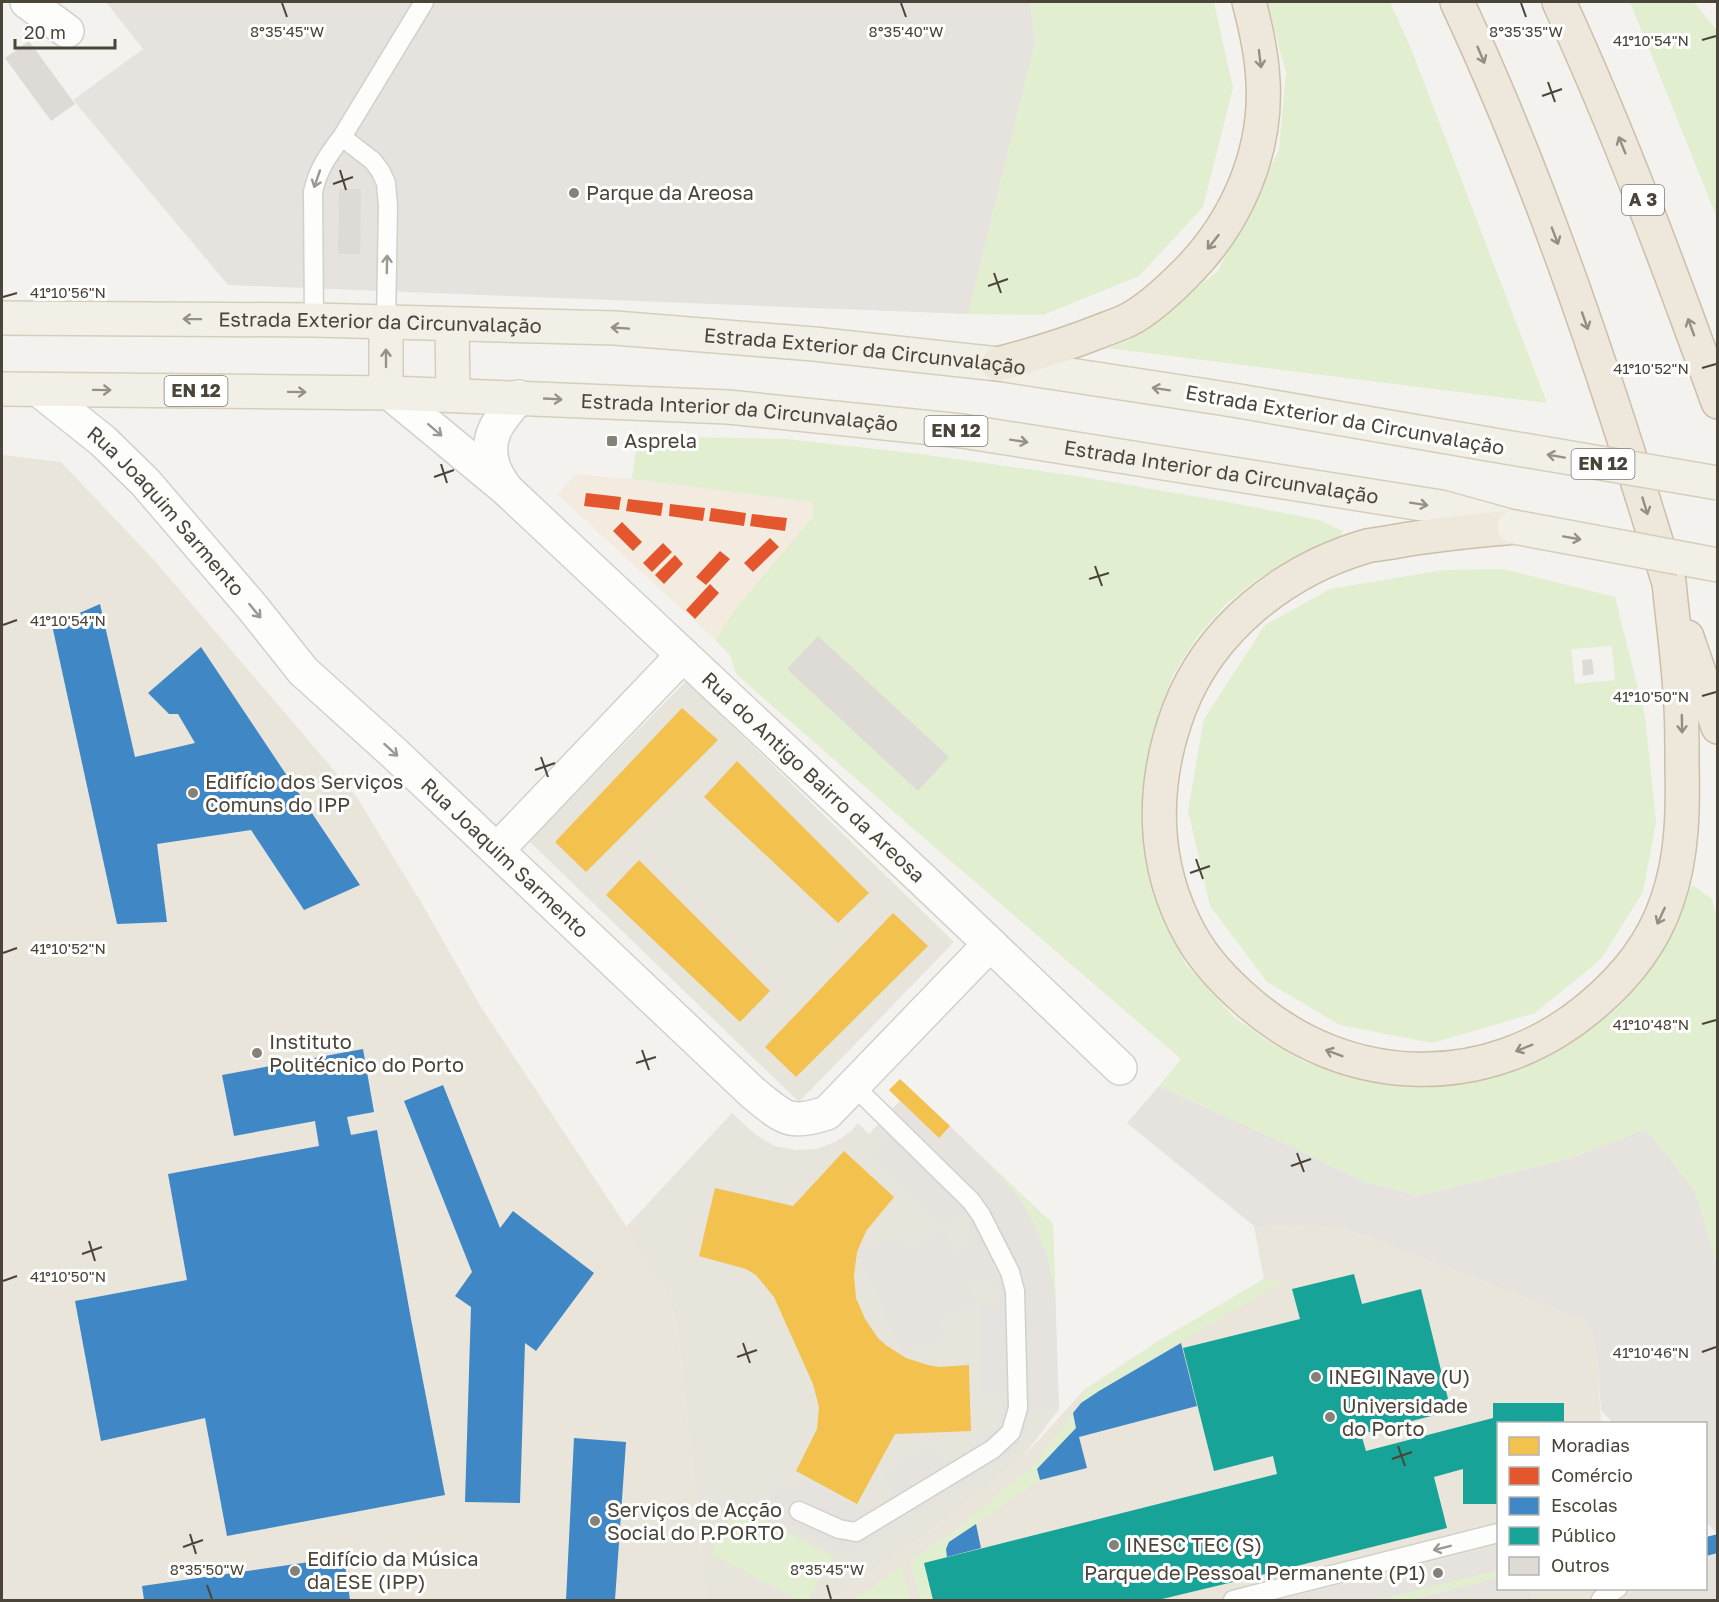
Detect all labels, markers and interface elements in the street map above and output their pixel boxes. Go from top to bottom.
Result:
scale bar [15,12,116,50]
text: 20 m [24,21,66,43]
text: 8°35'45"W [250,22,324,40]
text: 8°35'40"W [869,22,943,40]
text: 8°35'35"W [1489,22,1563,40]
text: 41°10'54"N [1613,31,1689,49]
one-way arrow [1476,45,1487,64]
one-way arrow [1255,48,1266,68]
one-way arrow [1616,136,1627,155]
one-way arrow [311,169,322,188]
place label: Parque da Areosa [586,180,754,204]
road number: A 3 [1622,185,1664,215]
marker: Parque da Areosa [567,186,581,200]
one-way arrow [1550,226,1561,244]
one-way arrow [1206,234,1219,250]
one-way arrow [381,254,393,274]
text: 41°10'56"N [30,283,106,301]
street label: Estrada Exterior da Circunvalação [218,306,542,337]
one-way arrow [1580,311,1591,330]
one-way arrow [183,313,203,325]
one-way arrow [1684,319,1695,337]
one-way arrow [611,322,631,333]
street label: Estrada Exterior da Circunvalação [703,322,1028,379]
one-way arrow [380,348,392,368]
text: 41°10'52"N [1613,359,1689,377]
road number: EN 12 [164,376,228,406]
street label: Estrada Exterior da Circunvalação [1184,379,1506,459]
one-way arrow [91,384,111,396]
one-way arrow [1152,384,1171,395]
one-way arrow [286,386,306,398]
street label: Estrada Interior da Circunvalação [580,388,899,435]
one-way arrow [543,393,563,404]
road number: EN 12 [924,416,988,446]
street label: Rua Joaquim Sarmento [83,420,250,600]
one-way arrow [427,423,442,437]
place label: Asprela [624,428,697,452]
marker: Asprela [605,434,619,448]
street label: Estrada Interior da Circunvalação [1062,434,1380,508]
one-way arrow [1009,435,1029,446]
road number: EN 12 [1572,449,1634,479]
one-way arrow [1547,450,1567,461]
one-way arrow [1641,496,1652,515]
one-way arrow [1409,499,1429,510]
one-way arrow [1562,533,1581,544]
one-way arrow [249,603,262,619]
text: 41°10'54"N [30,611,106,629]
street label: Rua do Antigo Bairro da Areosa [698,666,931,887]
text: 41°10'50"N [1613,687,1689,705]
one-way arrow [1676,714,1688,734]
one-way arrow [383,743,398,757]
place label: Edifício dos Serviços Comuns do IPP [205,769,403,816]
street label: Rua Joaquim Sarmento [417,772,594,942]
marker: Edifício dos Serviços Comuns do IPP [186,786,200,800]
one-way arrow [1654,907,1666,925]
text: 41°10'52"N [30,939,106,957]
text: 41°10'48"N [1613,1015,1689,1033]
place label: Instituto Politécnico do Porto [269,1029,464,1076]
one-way arrow [1515,1043,1533,1054]
marker: Instituto Politécnico do Porto [250,1046,264,1060]
one-way arrow [1325,1047,1343,1058]
text: 41°10'50"N [30,1267,106,1285]
text: 41°10'46"N [1613,1343,1689,1361]
place label: INEGI Nave (U) [1328,1364,1470,1388]
marker: INEGI Nave (U) [1309,1370,1323,1384]
place label: Universidade do Porto [1342,1393,1468,1440]
marker: Universidade do Porto [1323,1410,1337,1424]
legend [1497,1422,1707,1590]
text: Moradias [1551,1434,1630,1456]
text: Comércio [1551,1464,1633,1486]
text: Escolas [1551,1494,1618,1516]
place label: Serviços de Acção Social do P.PORTO [607,1497,784,1544]
marker: Serviços de Acção Social do P.PORTO [588,1514,602,1528]
text: Público [1551,1524,1616,1546]
place label: INESC TEC (S) [1126,1532,1262,1556]
marker: INESC TEC (S) [1107,1538,1121,1552]
one-way arrow [1433,1542,1452,1554]
place label: Edifício da Música da ESE (IPP) [307,1546,479,1593]
text: Outros [1551,1554,1610,1576]
text: 8°35'50"W [170,1560,244,1578]
text: 8°35'45"W [790,1560,864,1578]
place label: Parque de Pessoal Permanente (P1) [1084,1560,1426,1584]
marker: Edifício da Música da ESE (IPP) [288,1564,302,1578]
marker: Parque de Pessoal Permanente (P1) [1431,1566,1445,1580]

